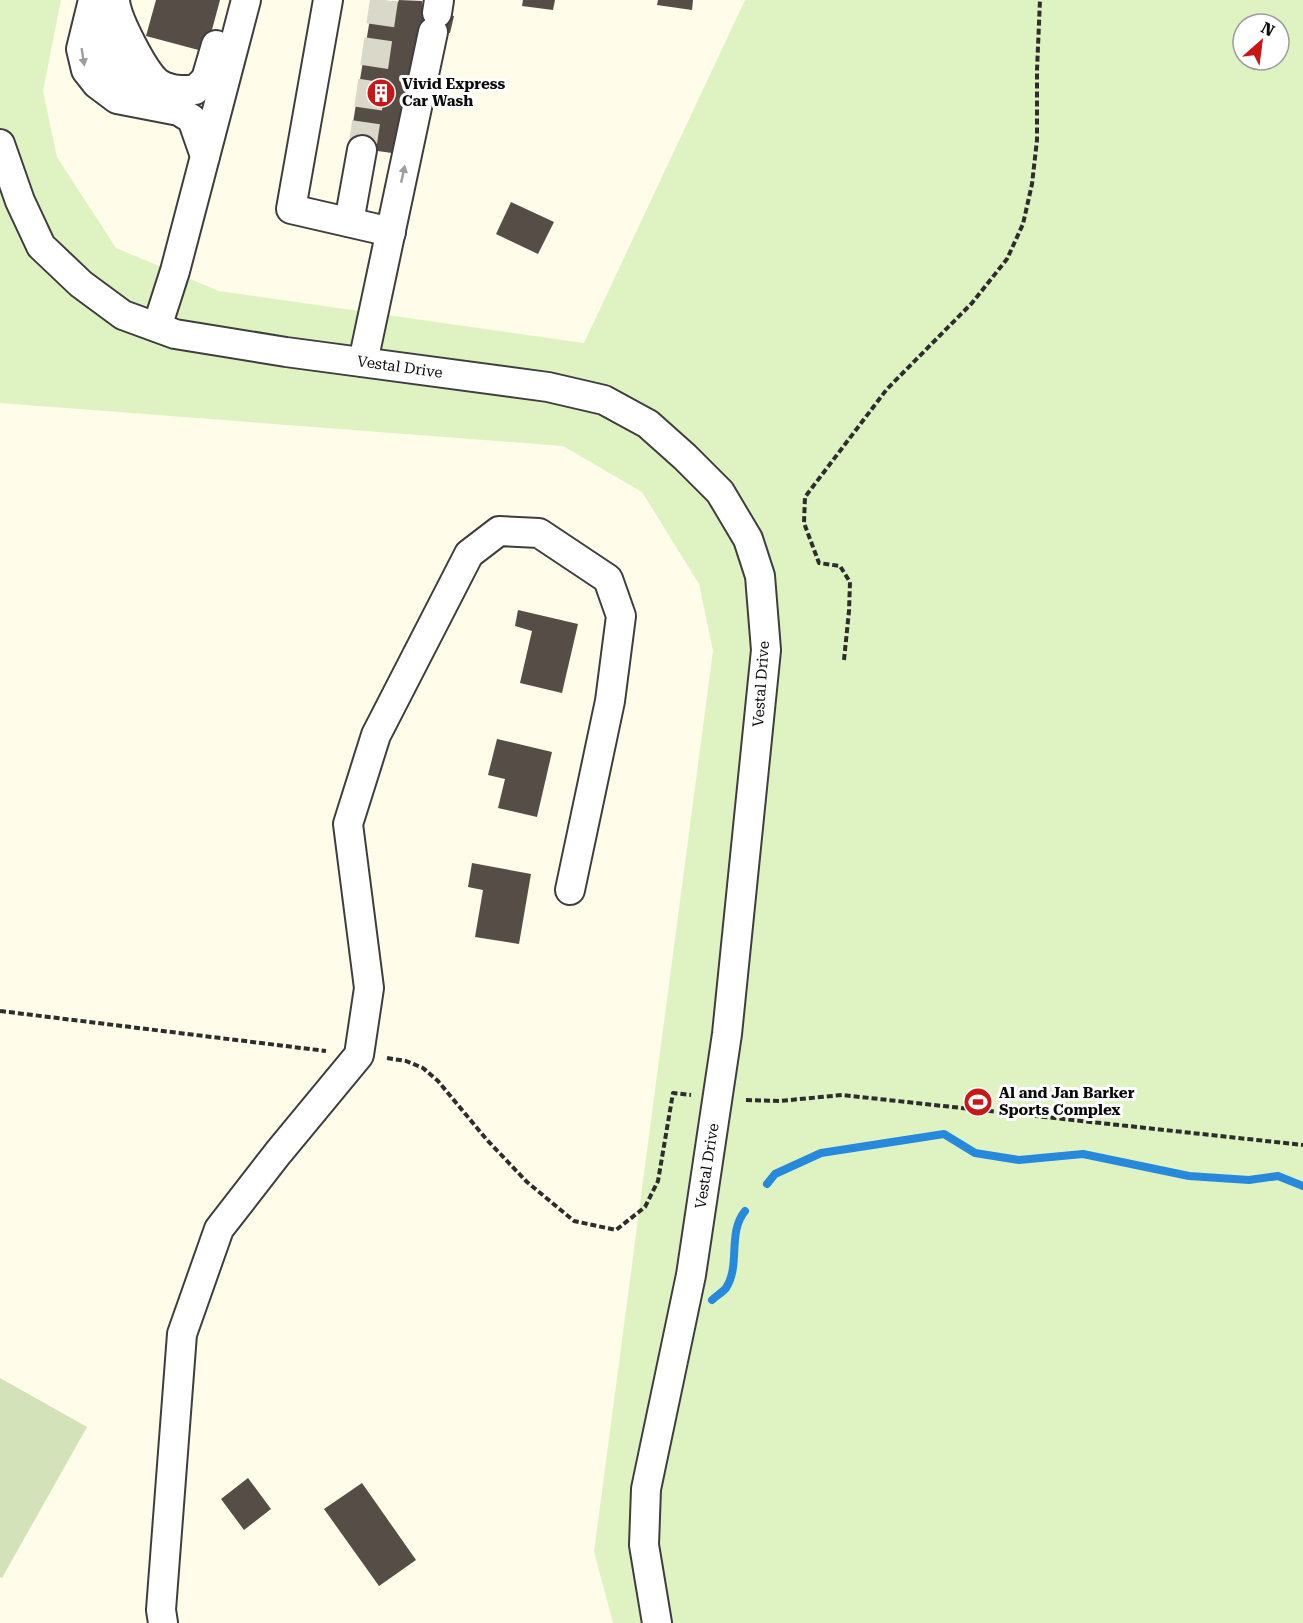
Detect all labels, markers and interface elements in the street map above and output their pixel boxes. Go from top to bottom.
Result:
north arrow [1231,12,1291,72]
text: N [1258,18,1278,40]
one-way arrow [79,48,88,67]
place label: Vivid Express Car Wash [402,75,506,110]
building icon: Vivid Express Car Wash [365,77,397,109]
one-way arrow [399,165,408,184]
street label: Vestal Drive [356,352,444,382]
street label: Vestal Drive [749,640,773,728]
place label: Al and Jan Barker Sports Complex [999,1084,1135,1119]
sports icon: Al and Jan Barker Sports Complex [962,1086,994,1118]
street label: Vestal Drive [691,1122,723,1210]

